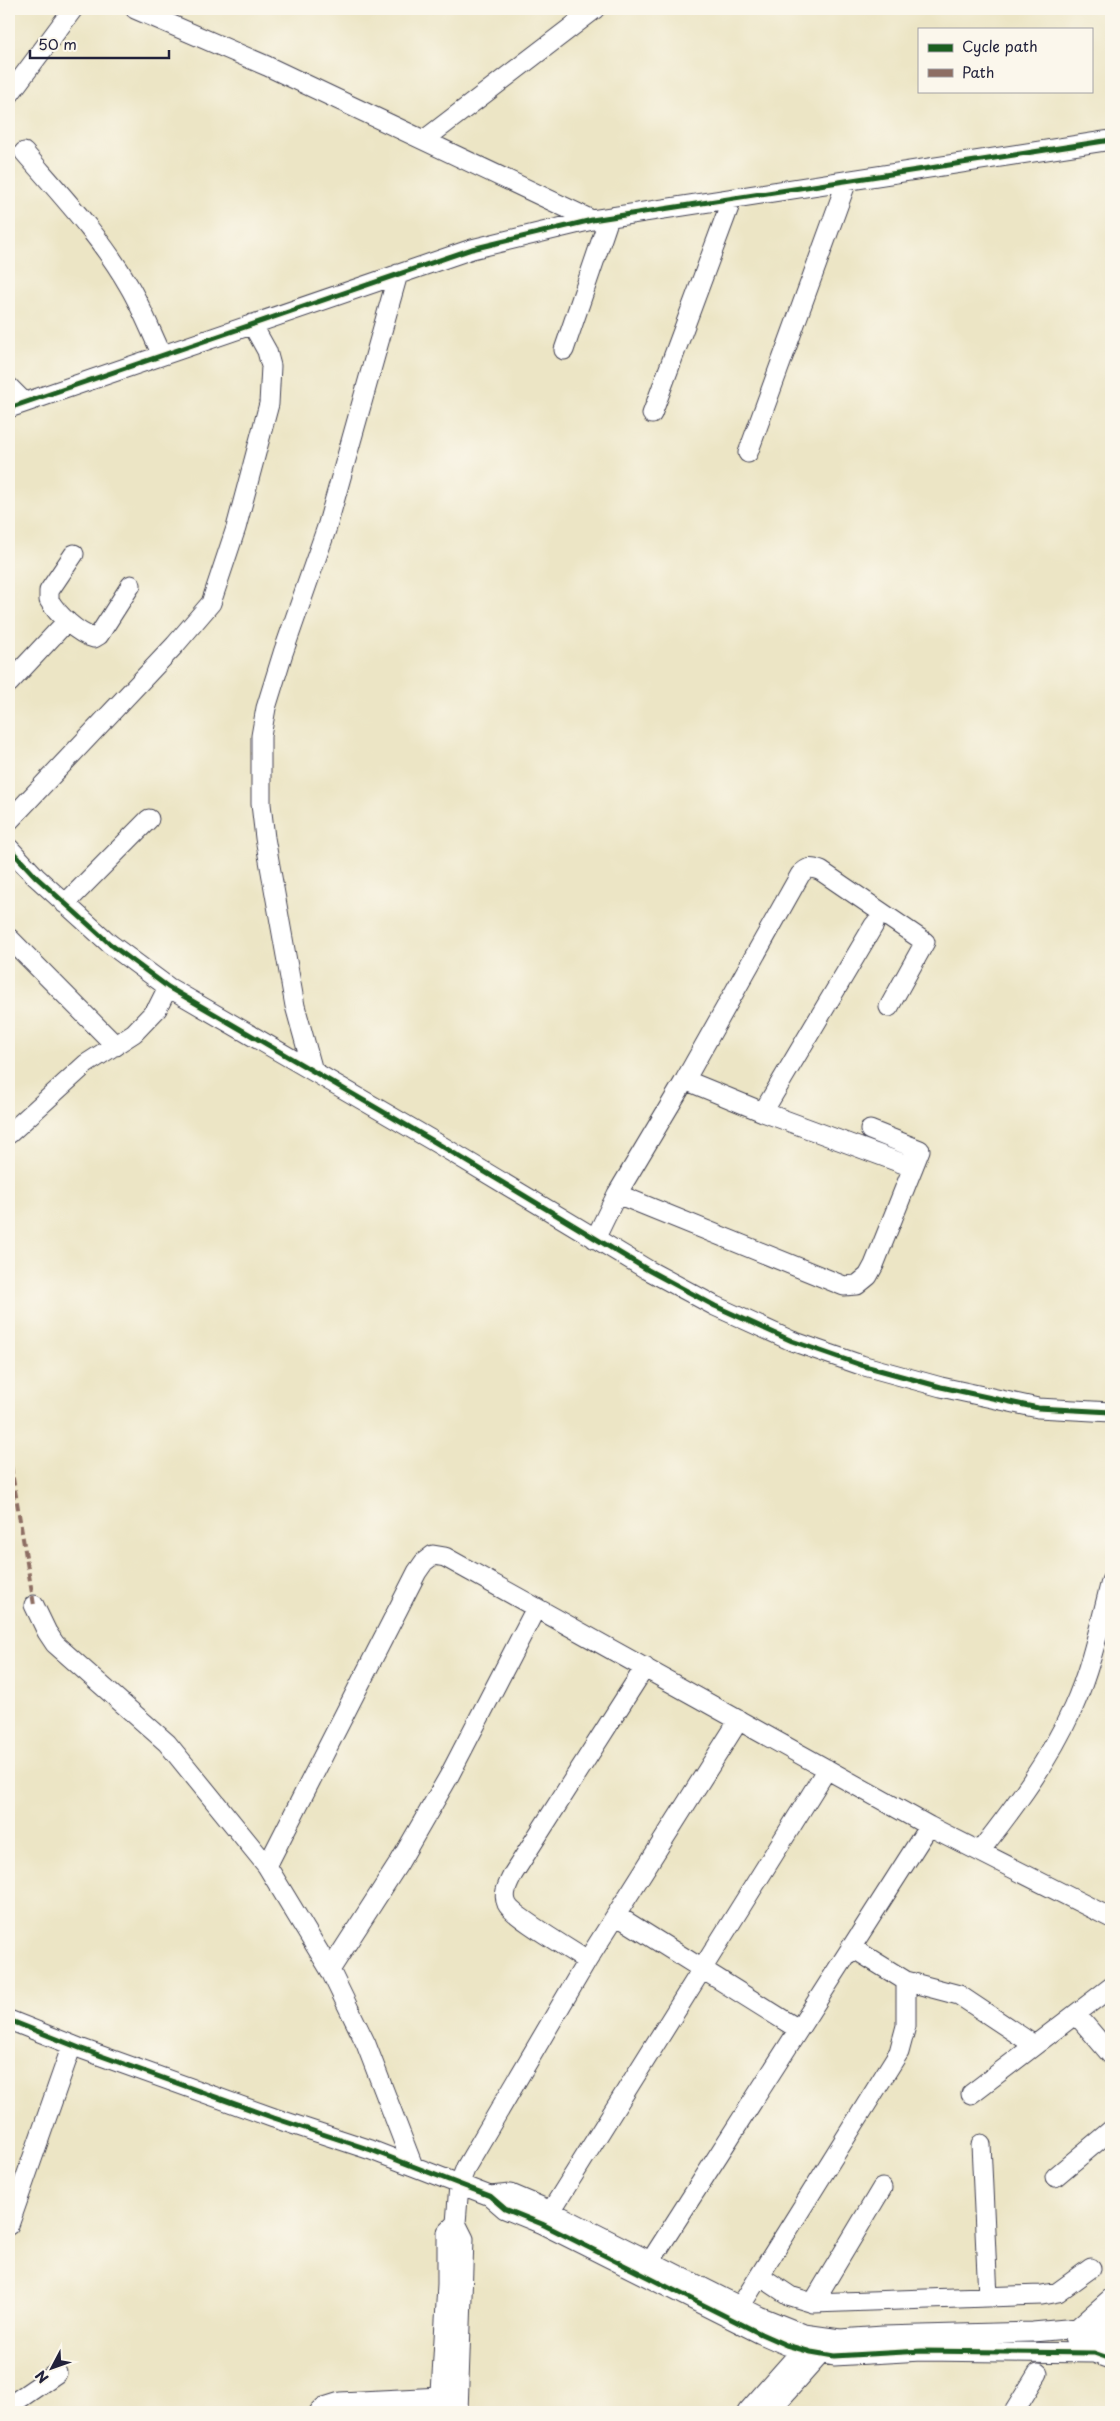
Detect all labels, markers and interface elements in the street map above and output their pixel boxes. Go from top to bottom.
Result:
scale bar [30,28,169,60]
legend [918,28,1092,92]
text: 50 m [38,32,77,55]
text: Cycle path [962,34,1038,57]
text: Path [962,60,994,83]
north arrow [28,2344,78,2394]
text: N [30,2366,53,2388]

